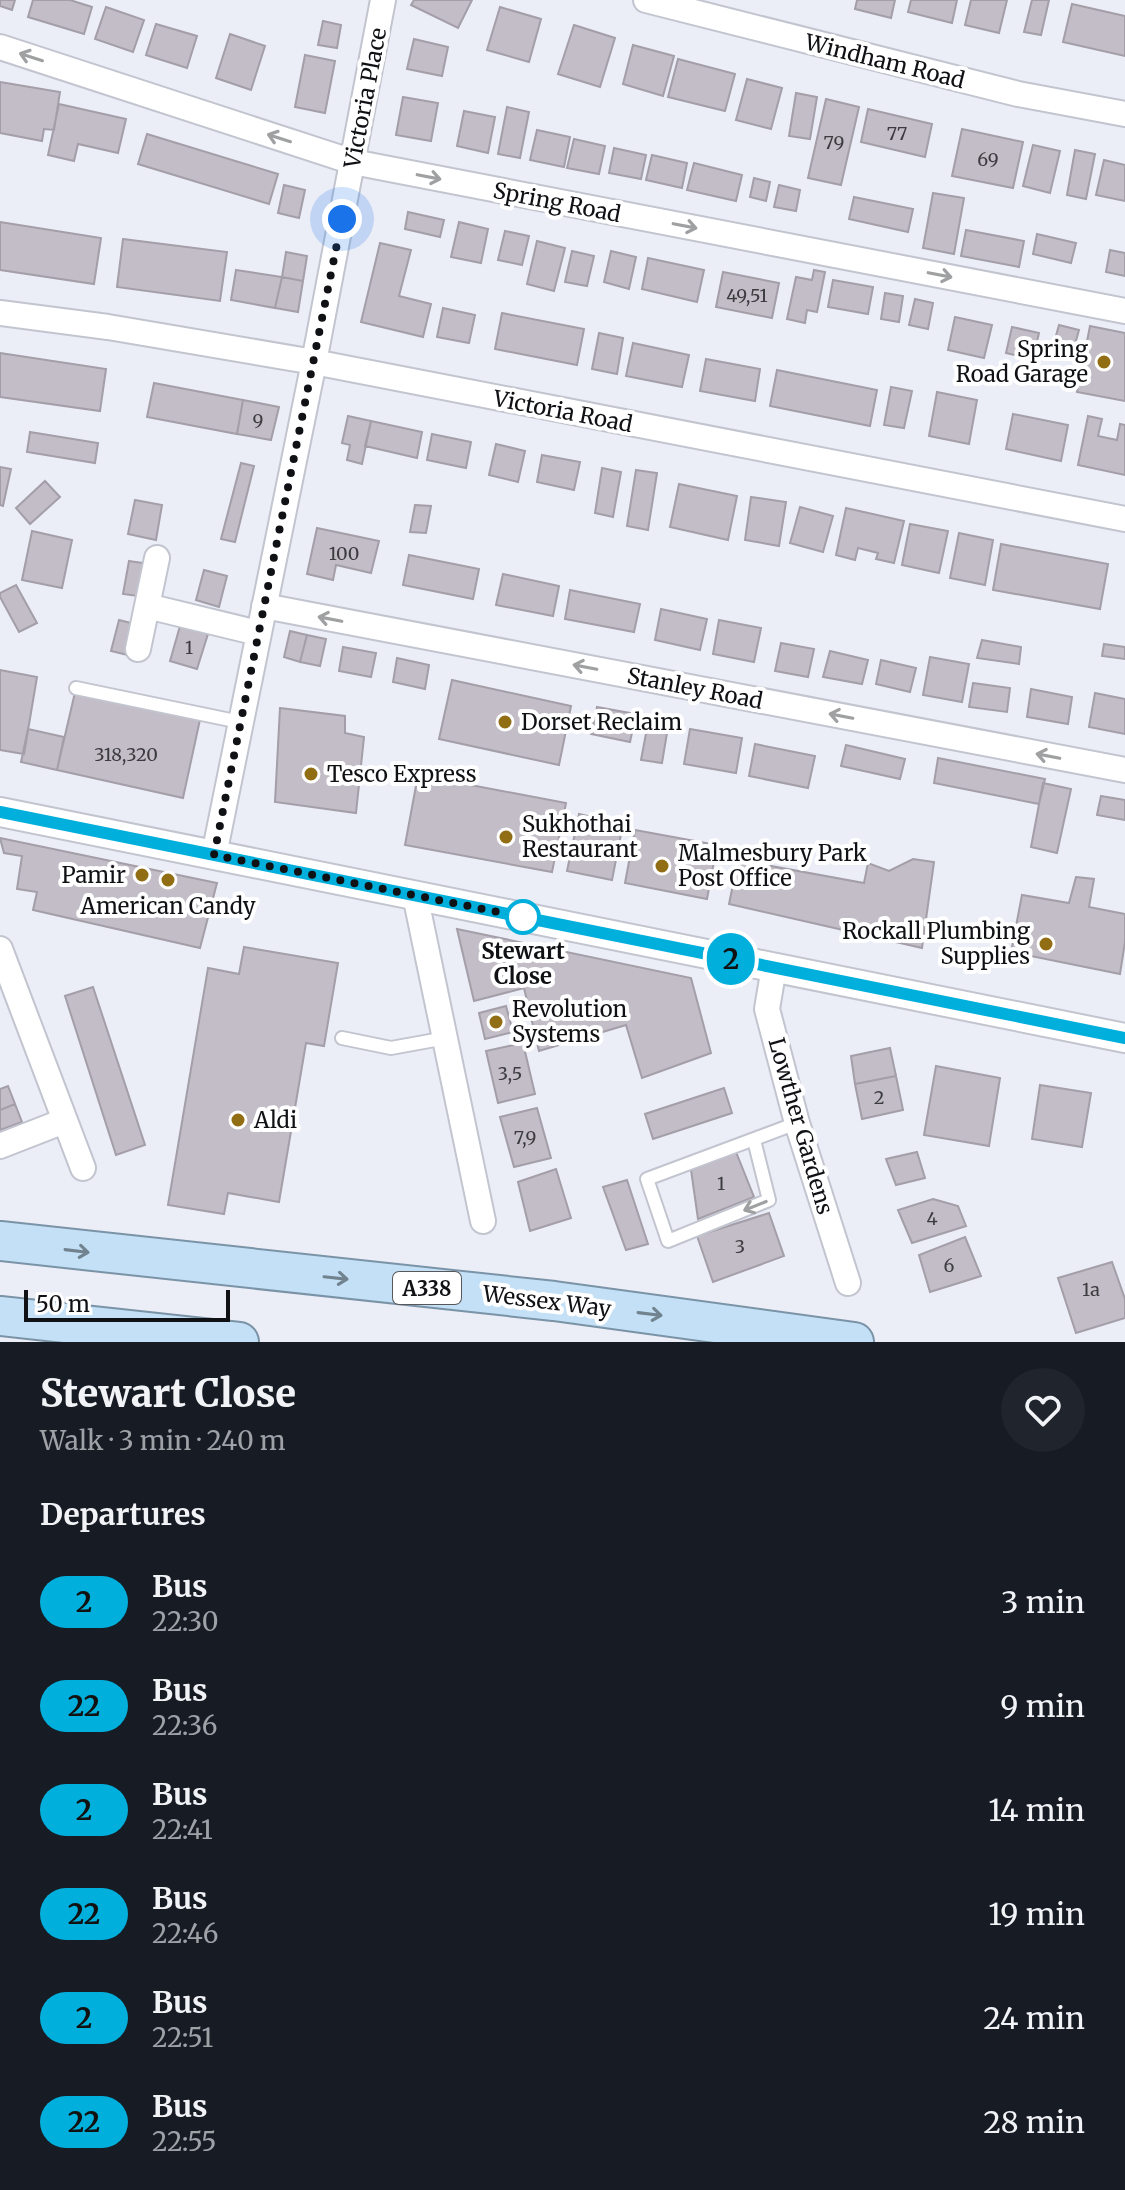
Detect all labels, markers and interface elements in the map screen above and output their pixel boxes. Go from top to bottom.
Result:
street label: Victoria Place [337,25,392,172]
street label: Windham Road [801,27,968,94]
one-way arrow [19,49,45,64]
house number: 77 [887,122,907,145]
one-way arrow [266,130,292,145]
house number: 79 [824,131,844,154]
house number: 69 [977,148,999,171]
one-way arrow [416,170,442,185]
street label: Spring Road [491,176,623,228]
your location [322,199,362,239]
one-way arrow [671,220,697,235]
one-way arrow [927,269,952,284]
house number: 49,51 [726,284,768,307]
place label: Spring Road Garage [956,335,1088,388]
marker: Spring Road Garage [1095,353,1113,371]
street label: Victoria Road [490,384,635,438]
house number: 9 [253,409,263,432]
house number: 100 [329,542,359,565]
one-way arrow [318,610,343,625]
house number: 1 [185,636,193,659]
one-way arrow [573,659,599,674]
street label: Stanley Road [625,661,765,715]
place label: Dorset Reclaim [521,708,682,736]
one-way arrow [828,708,854,723]
marker: Dorset Reclaim [496,713,514,731]
house number: 318,320 [94,743,158,766]
one-way arrow [1036,747,1062,762]
place label: Tesco Express [327,760,477,788]
marker: Tesco Express [302,765,320,783]
place label: Sukhothai Restaurant [522,810,638,863]
marker: Sukhothai Restaurant [497,828,515,846]
place label: Malmesbury Park Post Office [678,839,867,892]
marker: Malmesbury Park Post Office [653,857,671,875]
place label: Pamir [62,861,126,889]
marker: Pamir [133,866,151,884]
marker: American Candy [159,871,177,889]
place label: American Candy [79,892,256,920]
marker: Stewart Close [506,900,540,934]
place label: Rockall Plumbing Supplies [842,917,1030,970]
line badge: 2 [705,933,757,985]
marker: Rockall Plumbing Supplies [1037,935,1055,953]
place label: Stewart Close [481,937,565,990]
text: 2 [723,941,739,977]
place label: Revolution Systems [512,995,627,1048]
marker: Revolution Systems [487,1013,505,1031]
street label: Lowther Gardens [762,1034,840,1218]
house number: 3,5 [498,1062,522,1085]
house number: 2 [874,1086,884,1109]
place label: Aldi [253,1106,297,1134]
marker: Aldi [229,1111,247,1129]
house number: 7,9 [514,1126,536,1149]
house number: 1 [717,1172,725,1195]
one-way arrow [743,1200,768,1214]
house number: 4 [926,1207,938,1230]
house number: 3 [735,1235,745,1258]
one-way arrow [64,1244,89,1259]
house number: 6 [944,1254,955,1277]
one-way arrow [322,1271,349,1286]
road number: A338 [393,1272,461,1304]
house number: 1a [1082,1278,1100,1301]
street label: Wessex Way [480,1279,613,1323]
scale bar [24,1286,230,1322]
text: 50 m [36,1290,90,1318]
one-way arrow [637,1307,662,1322]
button: heart [1001,1368,1085,1452]
text: Stewart Close [40,1370,296,1417]
text: Walk · 3 min · 240 m [40,1424,286,1457]
text: Departures [40,1495,206,1533]
text: Bus [152,1567,208,1605]
text: 3 min [1001,1583,1085,1621]
text: 2 [76,1584,92,1620]
text: 22:30 [152,1605,219,1638]
text: Bus [152,1671,208,1709]
text: 9 min [1000,1687,1085,1725]
text: 22 [68,1688,100,1724]
text: 22:36 [152,1709,218,1742]
text: Bus [152,1775,208,1813]
text: 14 min [988,1791,1085,1829]
text: 2 [76,1792,92,1828]
text: 22:41 [152,1813,213,1846]
text: Bus [152,1879,208,1917]
text: 19 min [988,1895,1085,1933]
text: 22 [68,1896,100,1932]
text: 22:46 [152,1917,218,1950]
text: Bus [152,1983,208,2021]
text: 24 min [983,1999,1085,2037]
text: 2 [76,2000,92,2036]
text: 22:51 [152,2021,213,2054]
text: Bus [152,2087,208,2125]
text: 28 min [983,2103,1085,2141]
text: 22 [68,2104,100,2140]
text: 22:55 [152,2125,217,2158]

